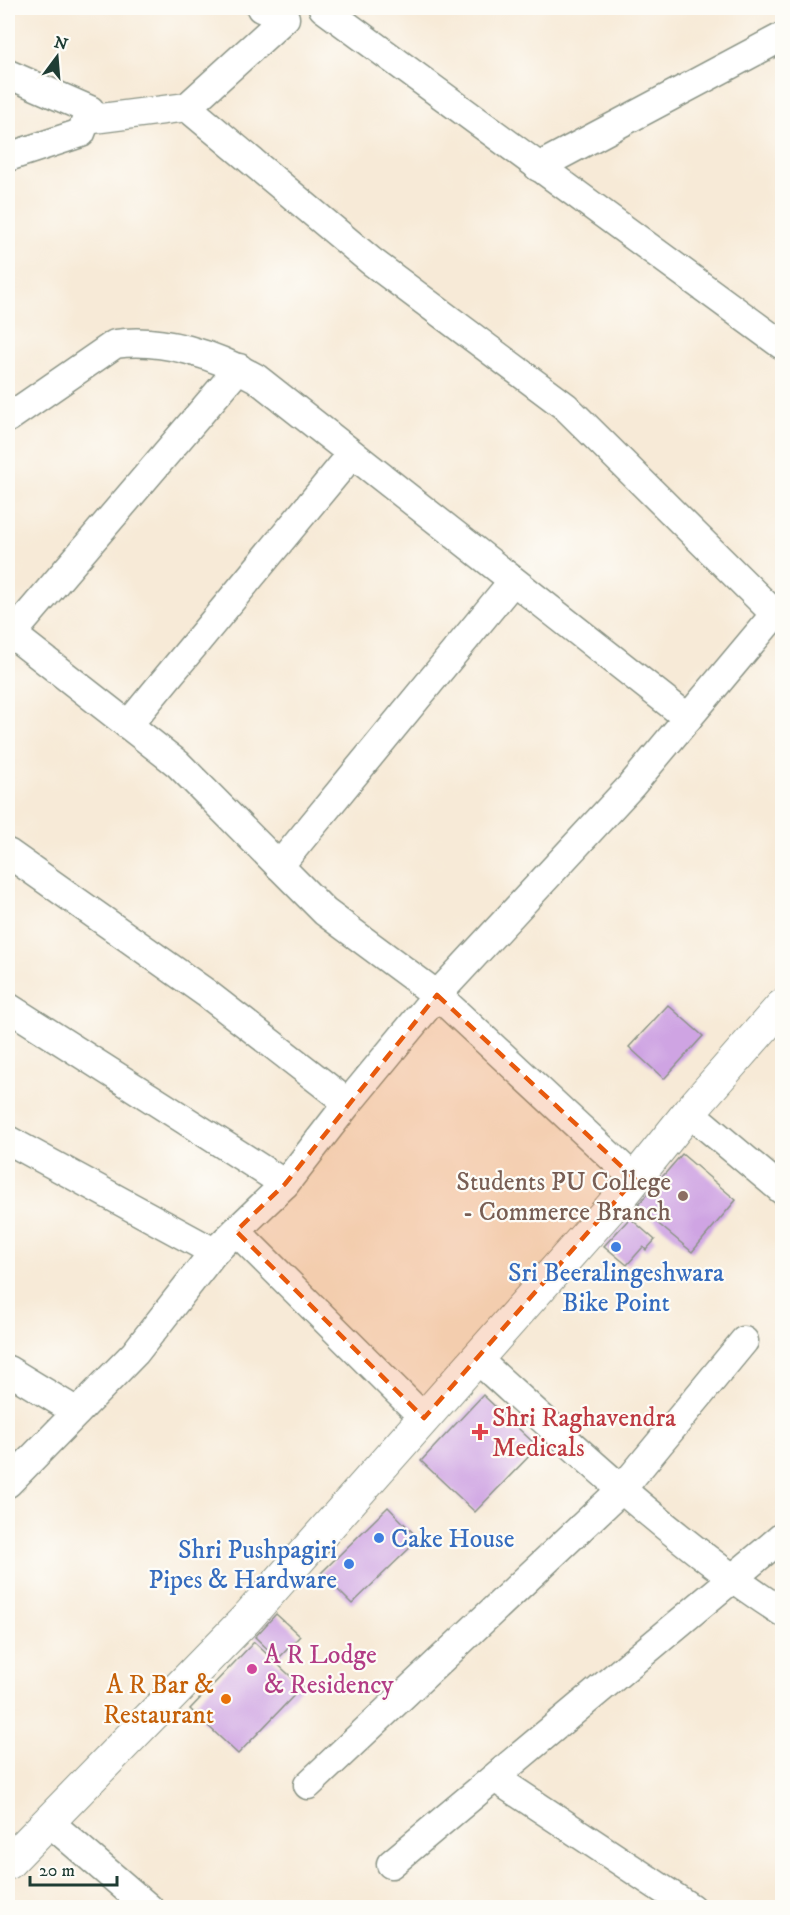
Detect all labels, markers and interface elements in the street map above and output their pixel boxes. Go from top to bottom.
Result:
north arrow [27,27,87,87]
text: N [52,32,70,55]
place label: Students PU College - Commerce Branch [456,1166,671,1229]
marker: Students PU College - Commerce Branch [676,1189,690,1203]
marker: Sri Beeralingeshwara Bike Point [609,1240,623,1254]
place label: Sri Beeralingeshwara Bike Point [508,1257,724,1320]
place label: Shri Raghavendra Medicals [492,1402,676,1465]
marker: Shri Raghavendra Medicals [473,1425,487,1439]
place label: Cake House [391,1523,514,1556]
marker: Cake House [372,1531,386,1545]
place label: Shri Pushpagiri Pipes & Hardware [148,1534,337,1597]
marker: Shri Pushpagiri Pipes & Hardware [342,1557,356,1571]
place label: A R Lodge & Residency [264,1639,394,1702]
marker: A R Lodge & Residency [245,1662,259,1676]
place label: A R Bar & Restaurant [103,1669,214,1732]
marker: A R Bar & Restaurant [219,1692,233,1706]
scale bar [30,1849,117,1887]
text: 20 m [39,1860,75,1882]

